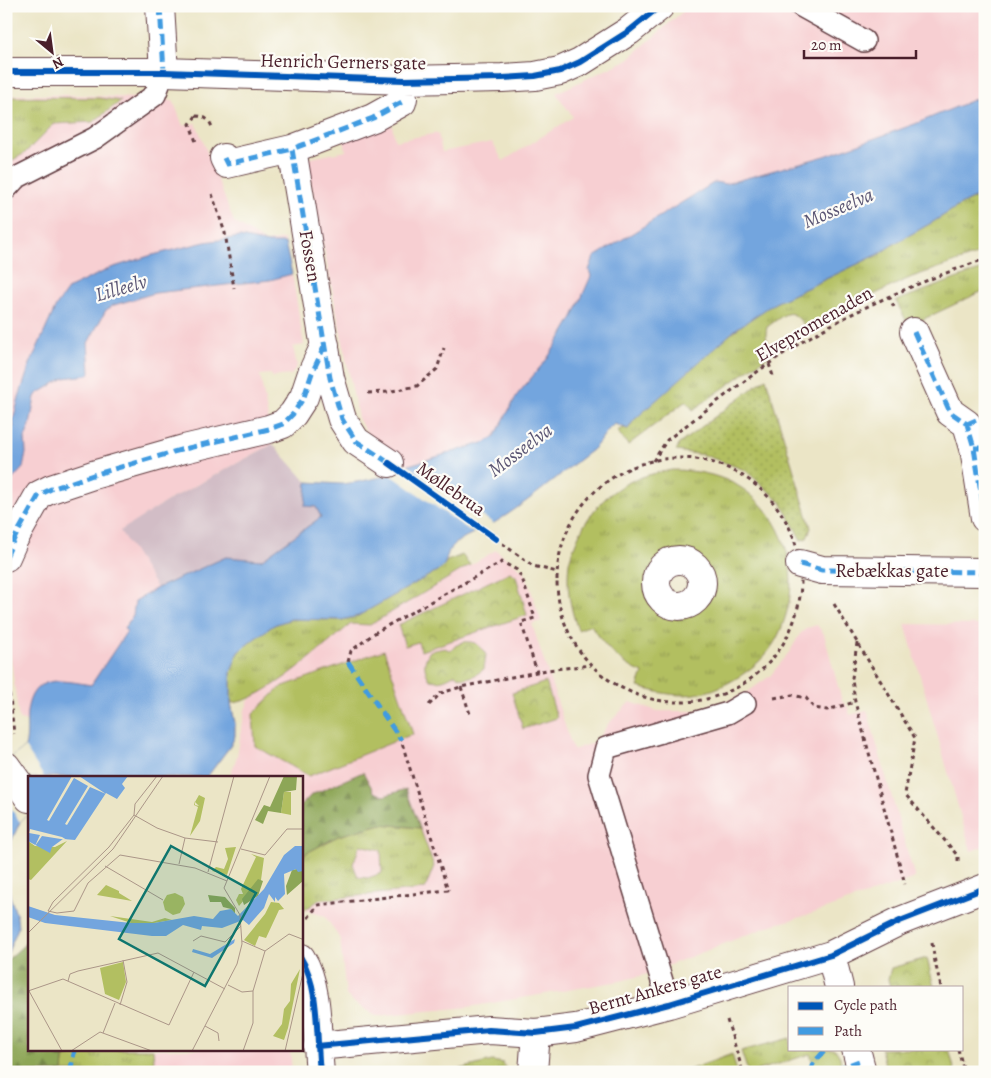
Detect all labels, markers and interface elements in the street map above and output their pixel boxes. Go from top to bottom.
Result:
north arrow [28,28,78,78]
scale bar [804,28,916,60]
text: 20 m [811,35,842,55]
street label: Henrich Gerners gate [260,48,426,76]
text: N [49,52,67,74]
water label: Mosseelva [799,181,877,235]
street label: Fossen [293,228,327,284]
water label: Lilleelv [92,268,151,308]
street label: Elvepromenaden [750,280,878,368]
water label: Mosseelva [482,417,558,483]
street label: Møllebrua [411,456,491,522]
street label: Rebækkas gate [835,558,949,584]
inset map [28,776,302,1050]
street label: Bernt Ankers gate [585,959,725,1021]
legend [788,986,964,1050]
text: Cycle path [834,995,897,1015]
text: Path [834,1021,862,1041]

